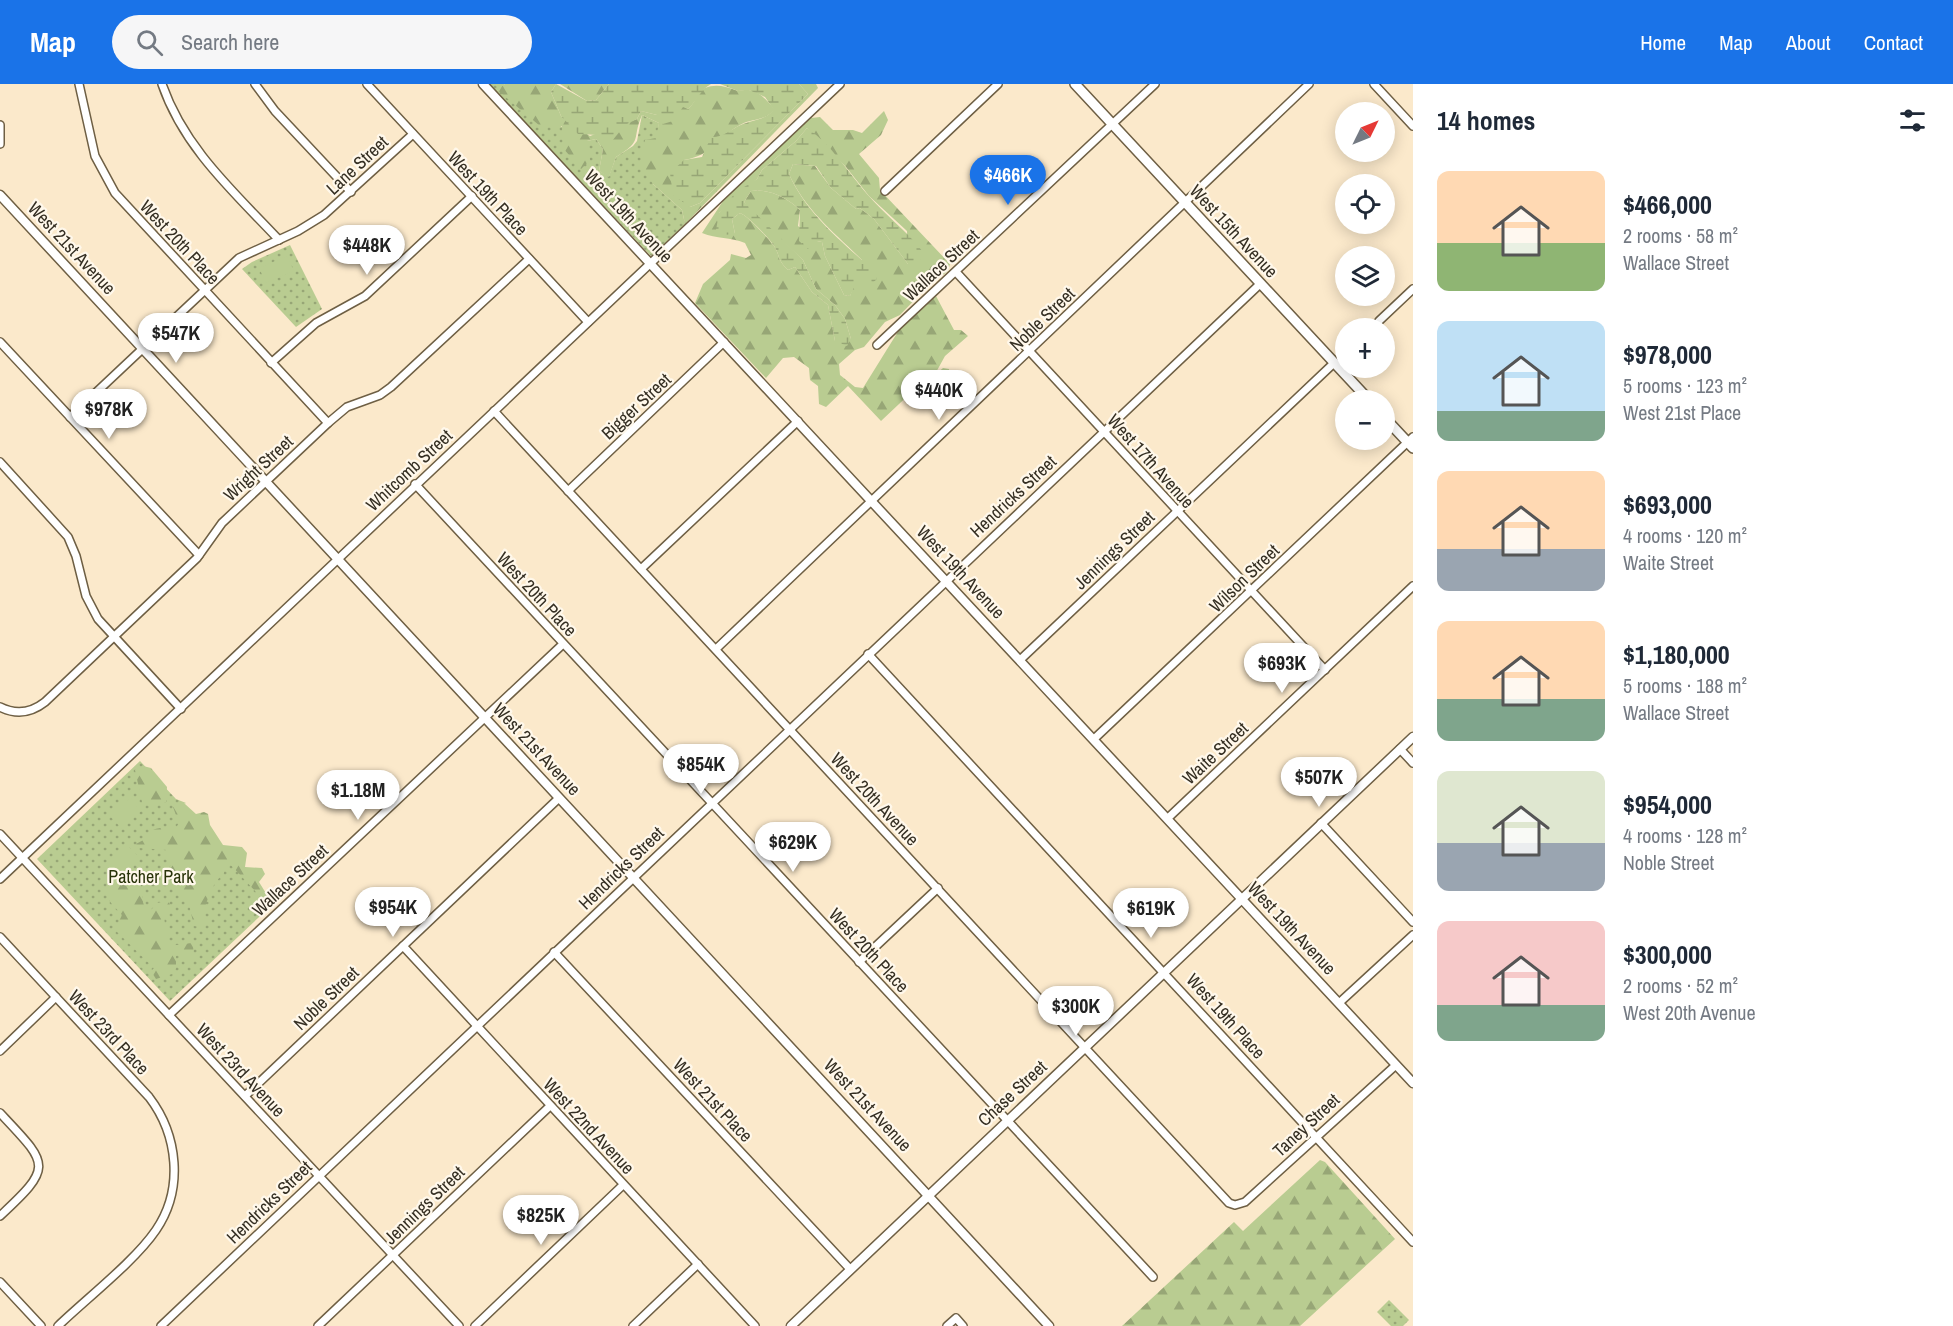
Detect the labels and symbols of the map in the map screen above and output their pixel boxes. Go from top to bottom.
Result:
north arrow [1335,102,1395,162]
street label: Lane Street [321,130,393,200]
street label: West 19th Place [442,145,534,241]
pin: $466K [966,155,1050,206]
street label: West 19th Avenue [579,164,679,268]
street label: West 15th Avenue [1184,179,1284,283]
street label: West 20th Place [134,194,226,290]
street label: West 21st Avenue [22,196,122,300]
street label: Wallace Street [898,223,984,307]
pin: $448K [325,225,409,276]
street label: Noble Street [1004,282,1080,356]
pin: $547K [134,313,218,364]
street label: Bigger Street [596,367,676,445]
pin: $440K [897,370,981,421]
pin: $978K [67,389,151,440]
street label: West 17th Avenue [1102,408,1200,514]
street label: Whitcomb Street [360,423,458,517]
street label: Wright Street [218,429,298,507]
street label: Hendricks Street [964,449,1062,543]
street label: Jennings Street [1068,505,1160,595]
street label: West 19th Avenue [911,520,1011,624]
street label: Wilson Street [1203,538,1285,618]
street label: West 20th Place [491,546,583,642]
pin: $693K [1240,643,1324,694]
street label: West 21st Avenue [487,697,587,801]
street label: Waite Street [1177,716,1253,790]
pin: $854K [659,744,743,795]
street label: West 20th Avenue [825,747,925,851]
pin: $507K [1277,757,1361,808]
pin: $1.18M [309,770,407,821]
street label: Hendricks Street [573,821,669,915]
pin: $629K [751,822,835,873]
street label: Wallace Street [247,838,333,922]
park label: Patcher Park [108,864,194,889]
street label: West 19th Avenue [1242,876,1342,980]
pin: $954K [351,887,435,938]
pin: $619K [1109,888,1193,939]
street label: West 20th Place [823,902,915,998]
street label: Noble Street [288,961,364,1035]
street label: West 19th Place [1181,968,1271,1064]
street label: West 23rd Place [63,984,155,1080]
pin: $300K [1034,986,1118,1037]
street label: West 23rd Avenue [191,1018,291,1122]
street label: West 21st Place [668,1053,758,1147]
street label: West 21st Avenue [818,1053,918,1157]
street label: Chase Street [972,1054,1052,1132]
street label: West 22nd Avenue [538,1072,640,1180]
street label: Taney Street [1267,1087,1345,1163]
street label: Hendricks Street [221,1155,317,1249]
street label: Jennings Street [378,1160,470,1250]
pin: $825K [499,1195,583,1246]

